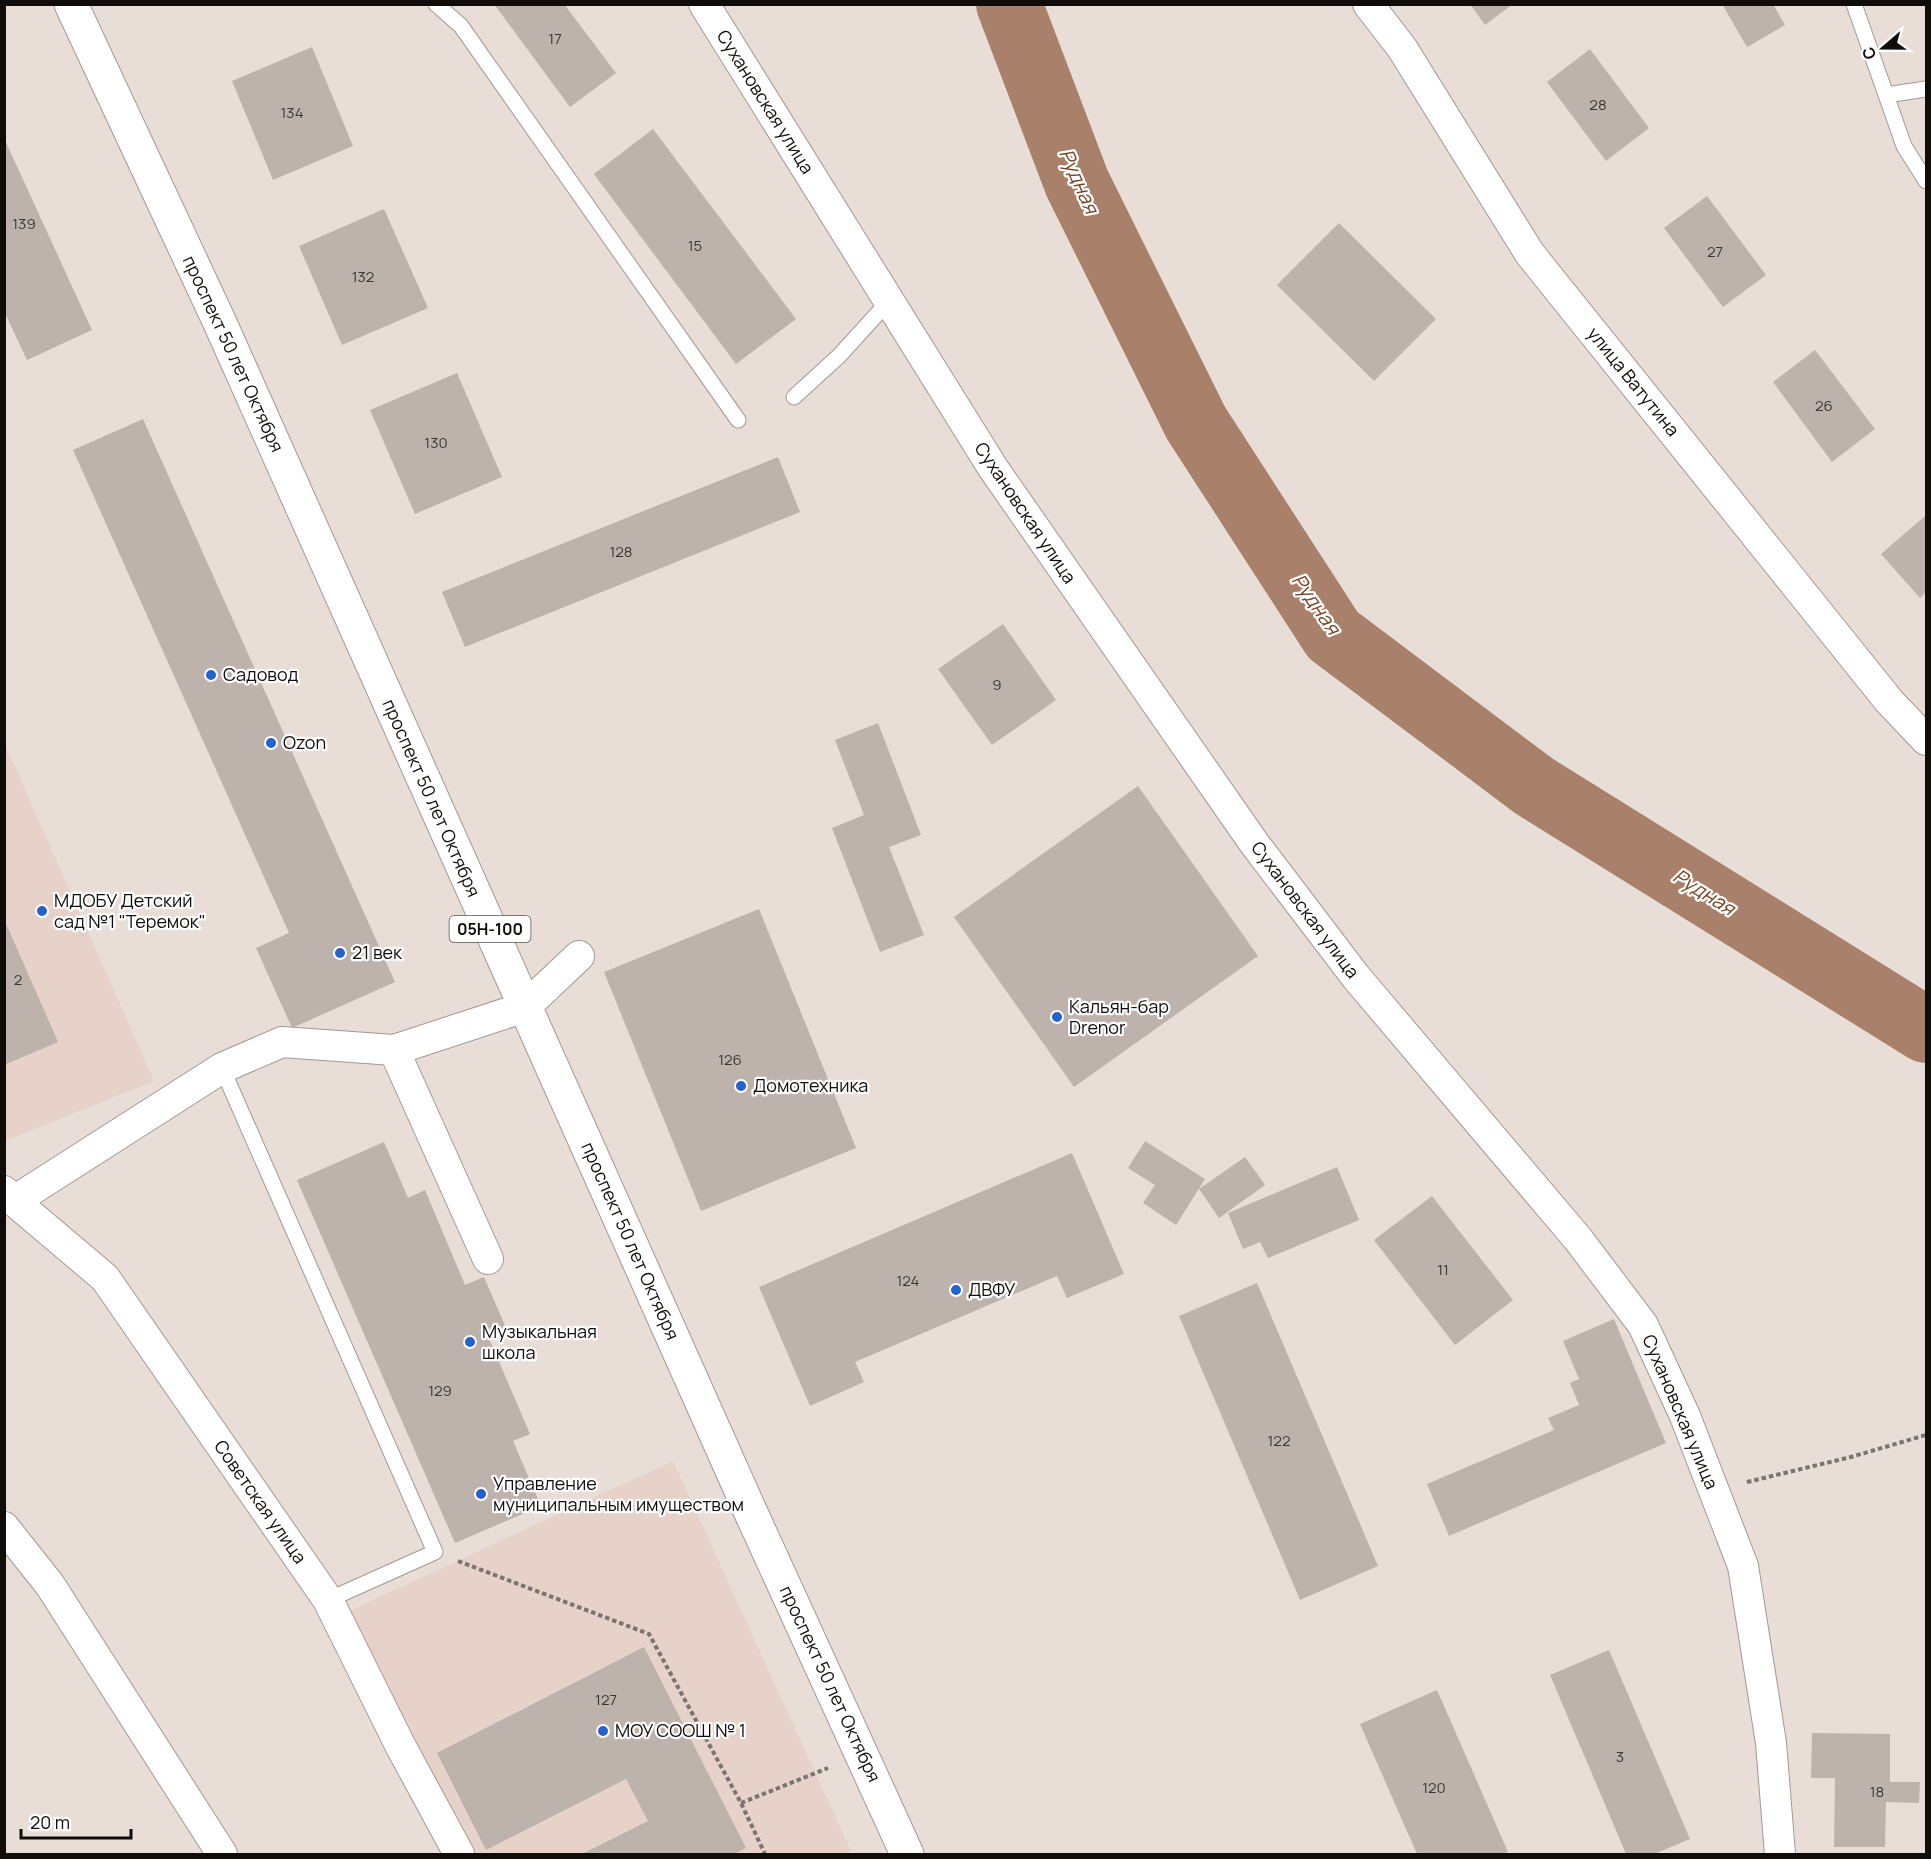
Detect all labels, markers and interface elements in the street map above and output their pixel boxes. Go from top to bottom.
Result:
north arrow [1853,18,1913,78]
street label: Сухановская улица [712,25,820,178]
house number: 17 [548,28,562,49]
text: С [1856,44,1881,62]
house number: 28 [1589,94,1607,115]
house number: 134 [281,102,304,123]
water label: Рудная [1053,144,1106,219]
house number: 139 [12,213,36,234]
house number: 15 [688,235,702,256]
house number: 27 [1707,241,1723,262]
street label: проспект 50 лет Октября [178,251,290,456]
house number: 132 [352,266,374,287]
street label: улица Ватутина [1582,322,1685,441]
house number: 26 [1815,395,1833,416]
house number: 130 [424,432,448,453]
street label: Сухановская улица [970,437,1082,588]
house number: 128 [609,541,633,562]
water label: Рудная [1286,568,1348,641]
place label: Садовод [223,662,299,686]
marker: Садовод [204,668,218,682]
house number: 9 [992,674,1002,695]
street label: проспект 50 лет Октября [377,695,486,900]
place label: Ozon [283,730,326,754]
marker: Ozon [264,736,278,750]
street label: Сухановская улица [1246,836,1365,983]
water label: Рудная [1668,862,1742,922]
place label: МДОБУ Детский сад №1 "Теремок" [54,888,206,933]
marker: МДОБУ Детский сад №1 "Теремок" [35,904,49,918]
road number: 05Н-100 [450,916,530,942]
place label: 21 век [352,940,403,964]
marker: 21 век [333,946,347,960]
house number: 2 [14,969,22,990]
place label: Кальян-бар Drenor [1069,994,1169,1039]
marker: Кальян-бар Drenor [1050,1010,1064,1024]
house number: 126 [718,1049,742,1070]
place label: Домотехника [753,1073,868,1097]
marker: Домотехника [734,1079,748,1093]
street label: проспект 50 лет Октября [576,1138,685,1343]
house number: 11 [1437,1259,1449,1280]
house number: 124 [897,1270,920,1291]
place label: ДВФУ [968,1277,1015,1301]
marker: ДВФУ [949,1283,963,1297]
place label: Музыкальная школа [482,1319,597,1364]
street label: Сухановская улица [1637,1331,1724,1493]
marker: Музыкальная школа [463,1335,477,1349]
house number: 129 [428,1380,452,1401]
house number: 122 [1268,1430,1290,1451]
street label: Советская улица [209,1435,312,1568]
place label: Управление муниципальным имуществом [493,1471,744,1516]
marker: Управление муниципальным имуществом [474,1487,488,1501]
street label: проспект 50 лет Октября [775,1581,887,1786]
house number: 127 [595,1689,617,1710]
place label: МОУ СООШ № 1 [615,1718,746,1742]
marker: МОУ СООШ № 1 [596,1724,610,1738]
house number: 3 [1616,1746,1624,1767]
house number: 120 [1422,1777,1446,1798]
house number: 18 [1870,1781,1884,1802]
scale bar [21,1802,130,1840]
text: 20 m [30,1810,70,1834]

